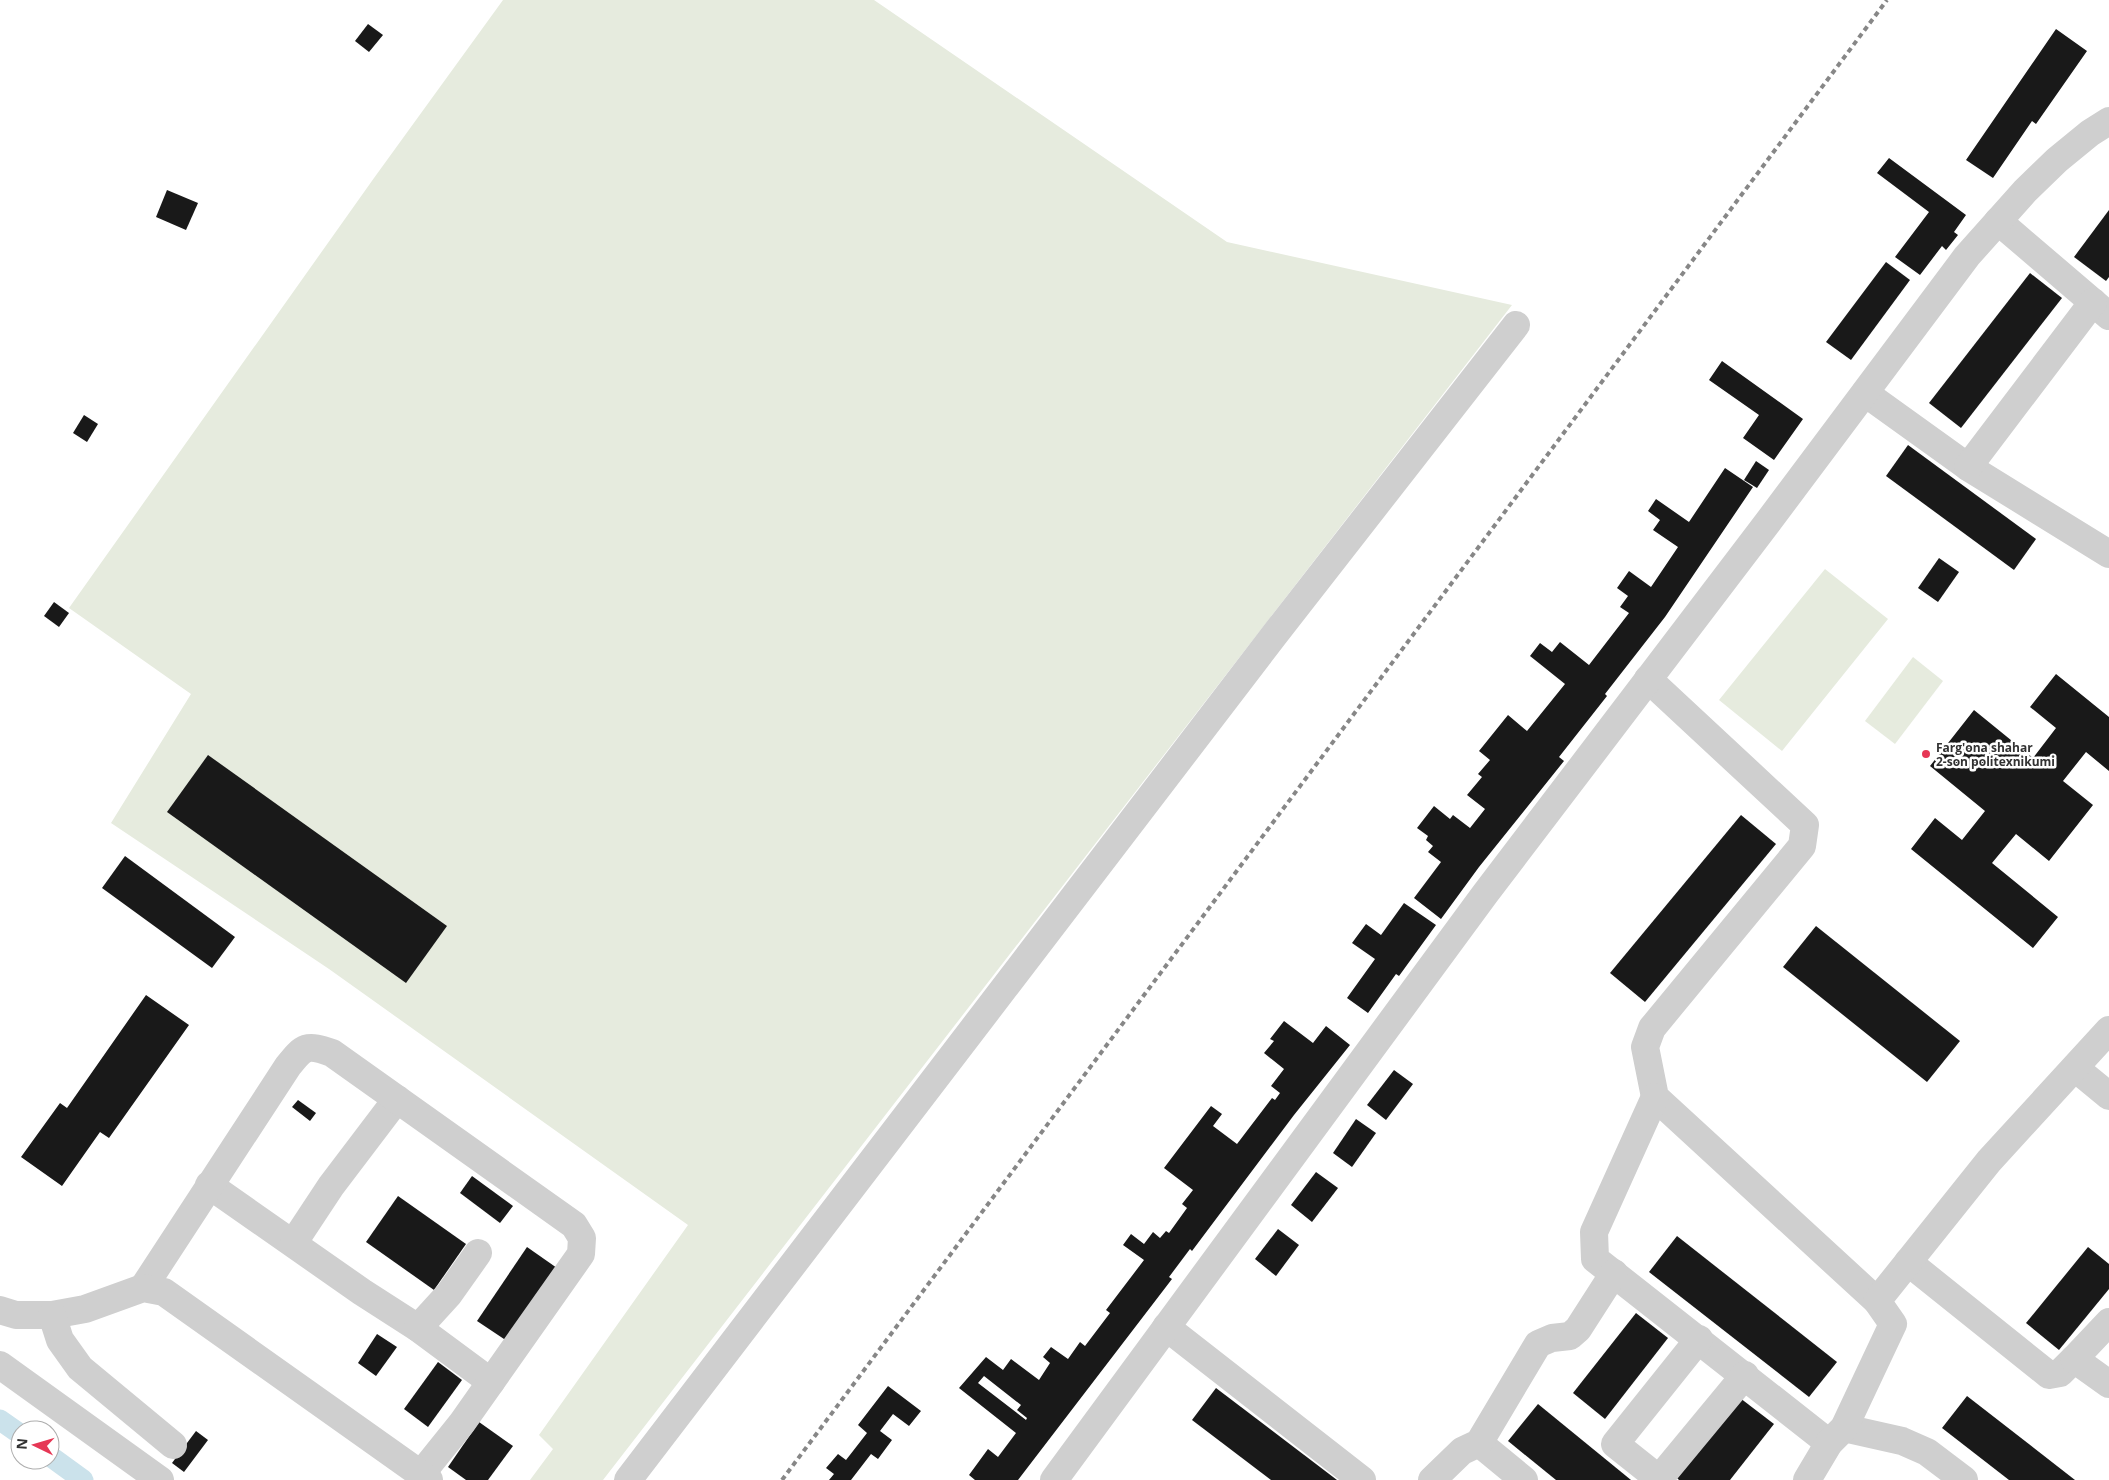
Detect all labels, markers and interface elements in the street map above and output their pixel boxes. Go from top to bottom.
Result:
place label: Farg'ona shahar 2-son politexnikumi [1936,739,2055,770]
marker: Farg'ona shahar 2-son politexnikumi [1920,748,1932,760]
north arrow [10,1420,60,1470]
text: N [12,1437,32,1450]

